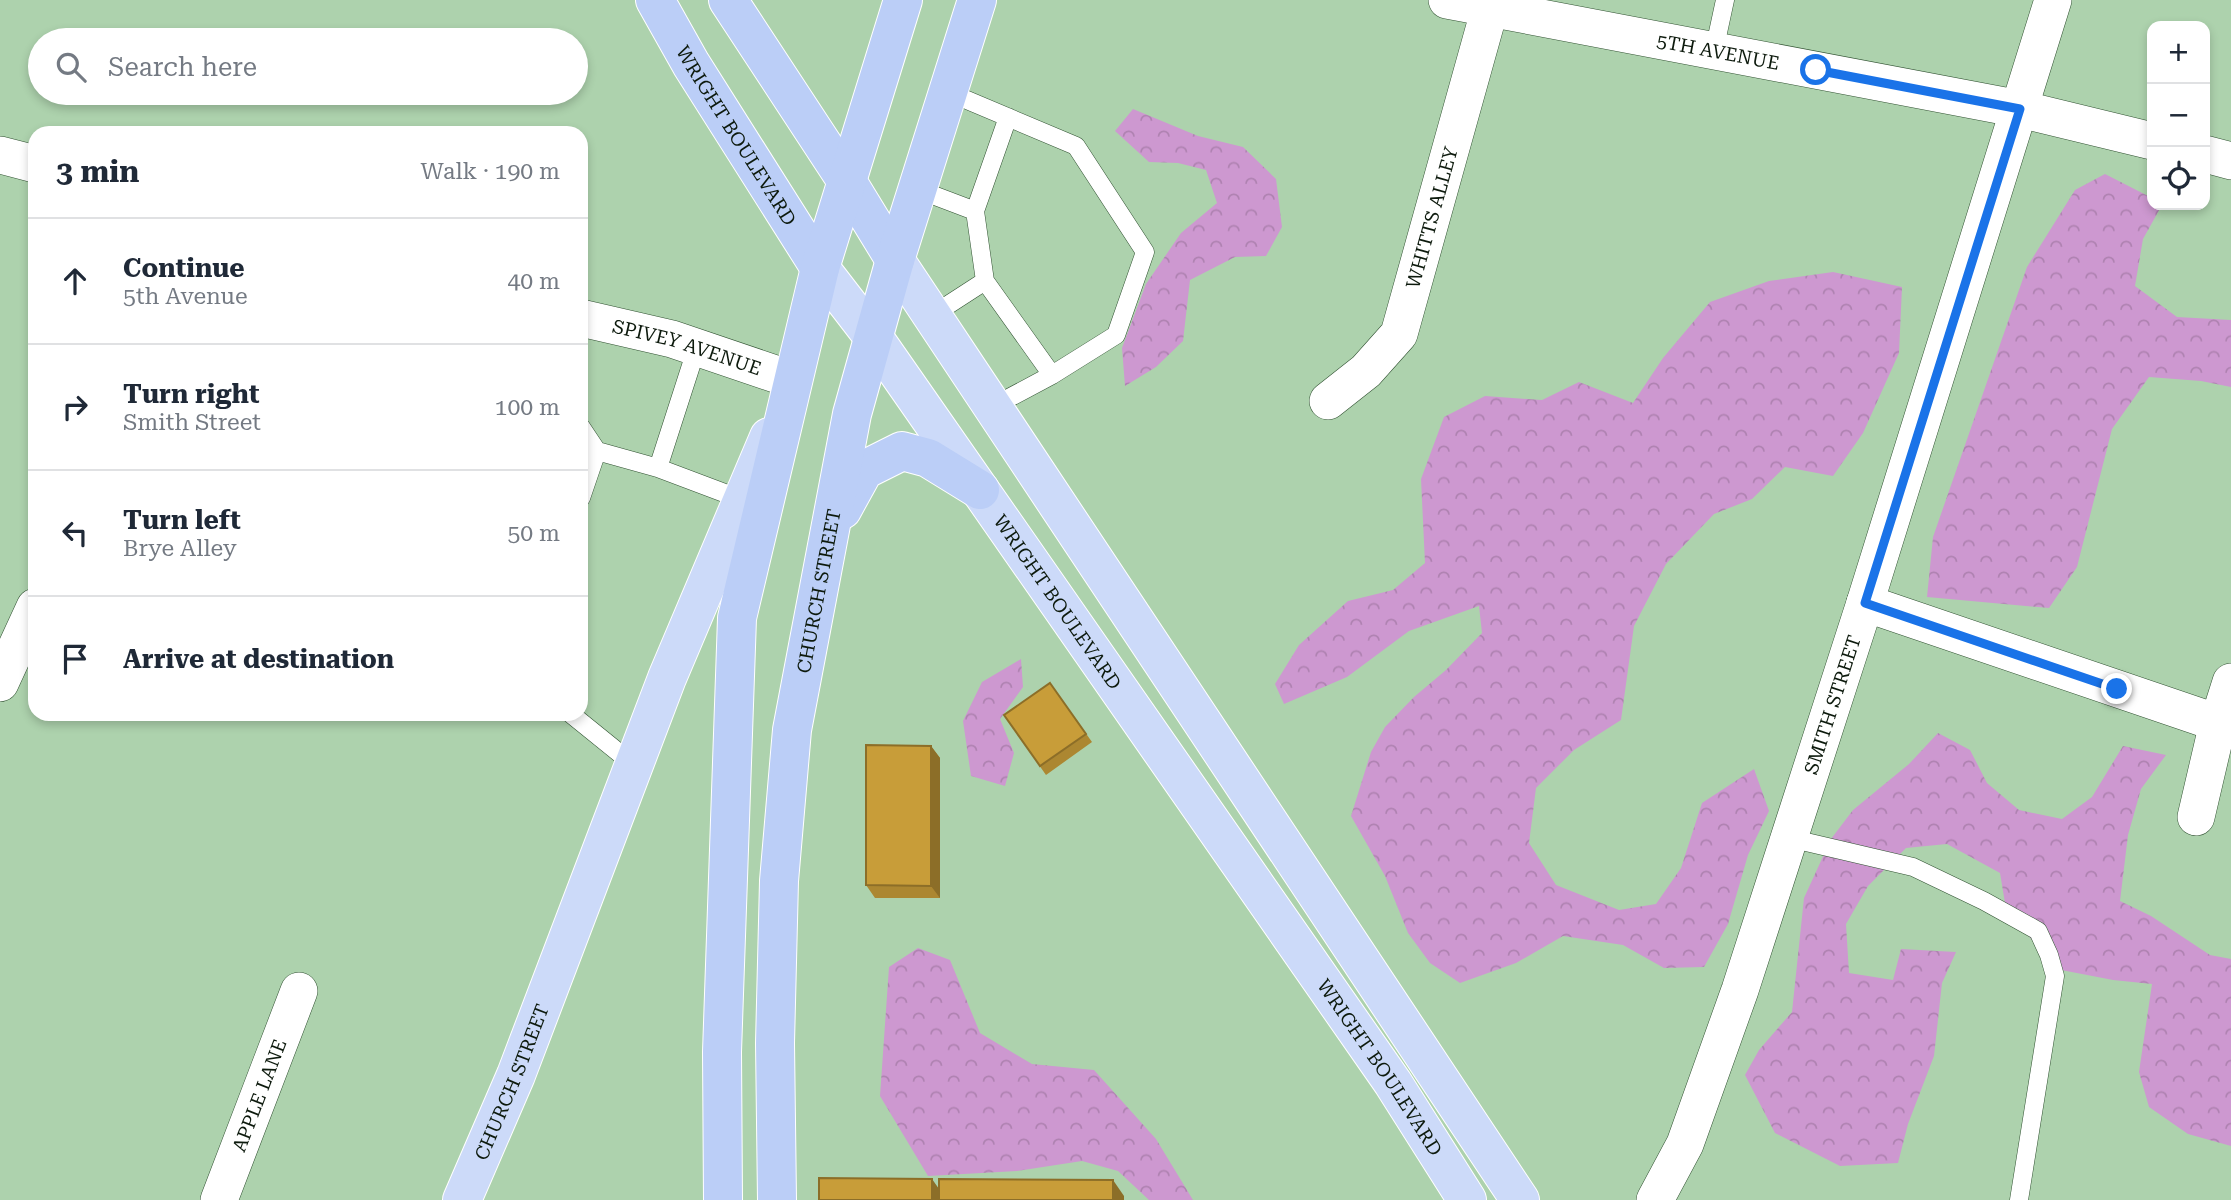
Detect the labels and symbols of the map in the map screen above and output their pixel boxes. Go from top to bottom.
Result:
street label: 5TH AVENUE [1655,29,1781,74]
street label: WRIGHT BOULEVARD [671,41,801,229]
route start [1800,54,1831,85]
street label: WHITTS ALLEY [1401,144,1462,291]
street label: SPIVEY AVENUE [610,314,765,380]
street label: CHURCH STREET [792,507,845,675]
street label: WRIGHT BOULEVARD [989,510,1127,694]
street label: SMITH STREET [1799,632,1865,777]
route end [2101,673,2132,704]
street label: WRIGHT BOULEVARD [1312,974,1447,1160]
street label: CHURCH STREET [469,1001,553,1164]
street label: APPLE LANE [227,1036,291,1155]

